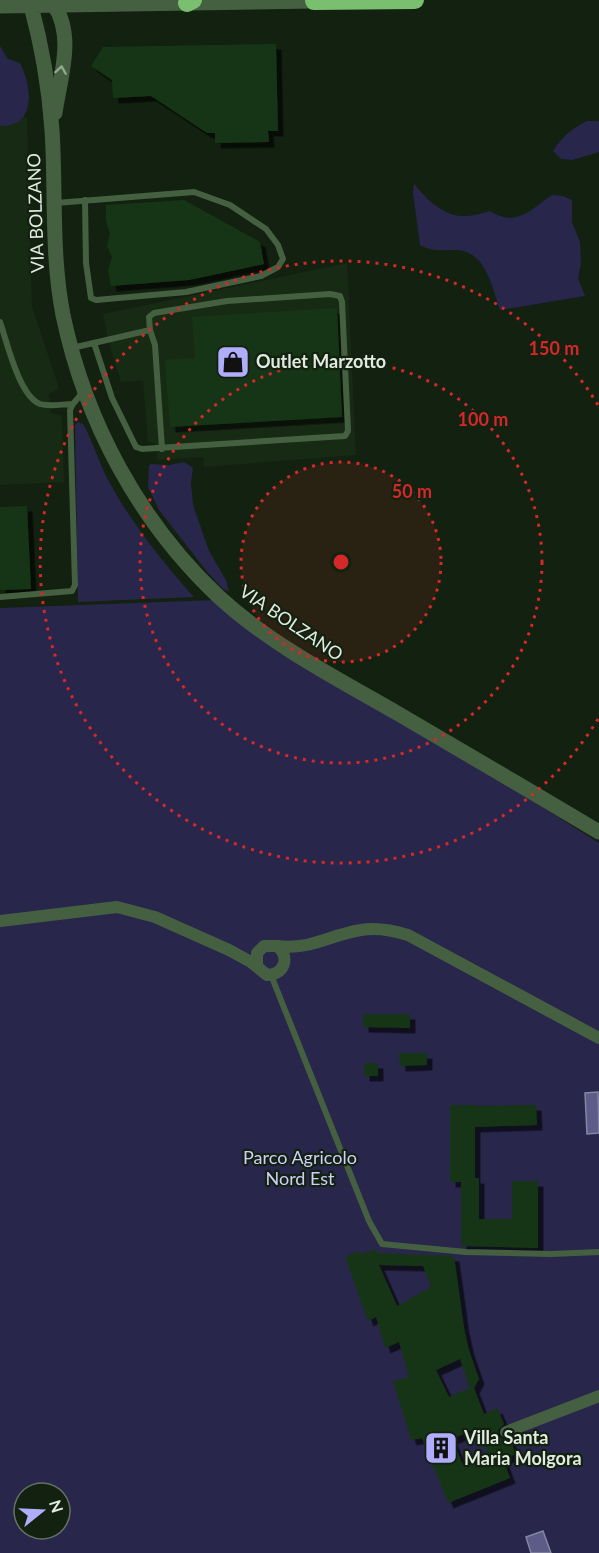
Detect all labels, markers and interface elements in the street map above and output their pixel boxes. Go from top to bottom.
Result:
one-way arrow [55,65,67,74]
street label: VIA BOLZANO [22,153,48,273]
text: 150 m [529,337,579,359]
shop icon: Outlet Marzotto [215,344,251,380]
place label: Outlet Marzotto [256,350,386,372]
text: 100 m [458,408,508,430]
text: 50 m [392,480,432,502]
centre of rings [331,552,351,572]
street label: VIA BOLZANO [236,580,347,665]
park label: Parco Agricolo Nord Est [243,1146,357,1189]
place label: Villa Santa Maria Molgora [463,1426,582,1469]
building icon: Villa Santa Maria Molgora [423,1430,459,1466]
north arrow [12,1481,72,1541]
text: N [46,1497,68,1515]

